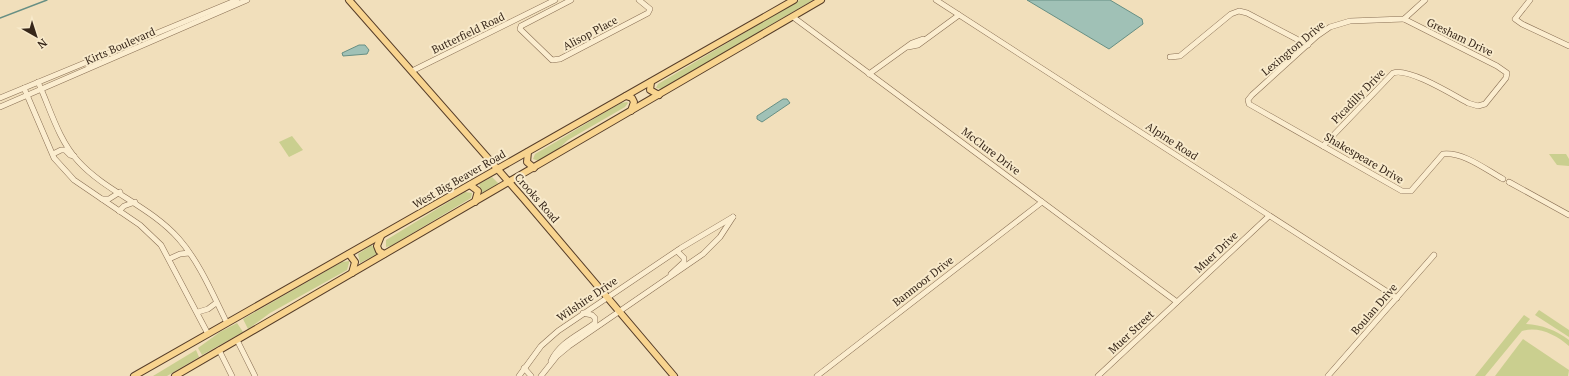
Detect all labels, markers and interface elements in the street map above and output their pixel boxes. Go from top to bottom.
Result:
street label: Butterfield Road [429,9,507,57]
street label: Alisop Place [560,13,620,53]
street label: Gresham Drive [1424,15,1496,59]
north arrow [16,16,56,56]
street label: Lexington Drive [1258,17,1328,79]
street label: Kirts Boulevard [83,24,157,68]
text: N [34,36,50,52]
street label: Picadilly Drive [1328,65,1388,126]
street label: Alpine Road [1143,119,1201,163]
street label: McClure Drive [959,124,1024,178]
street label: Shakespeare Drive [1322,130,1407,187]
street label: West Big Beaver Road [410,147,508,211]
street label: Crooks Road [512,170,562,226]
street label: Muer Drive [1191,228,1241,276]
street label: Banmoor Drive [890,253,957,309]
street label: Wilshire Drive [554,273,620,324]
street label: Boulan Drive [1348,280,1400,338]
street label: Muer Street [1105,307,1157,357]

